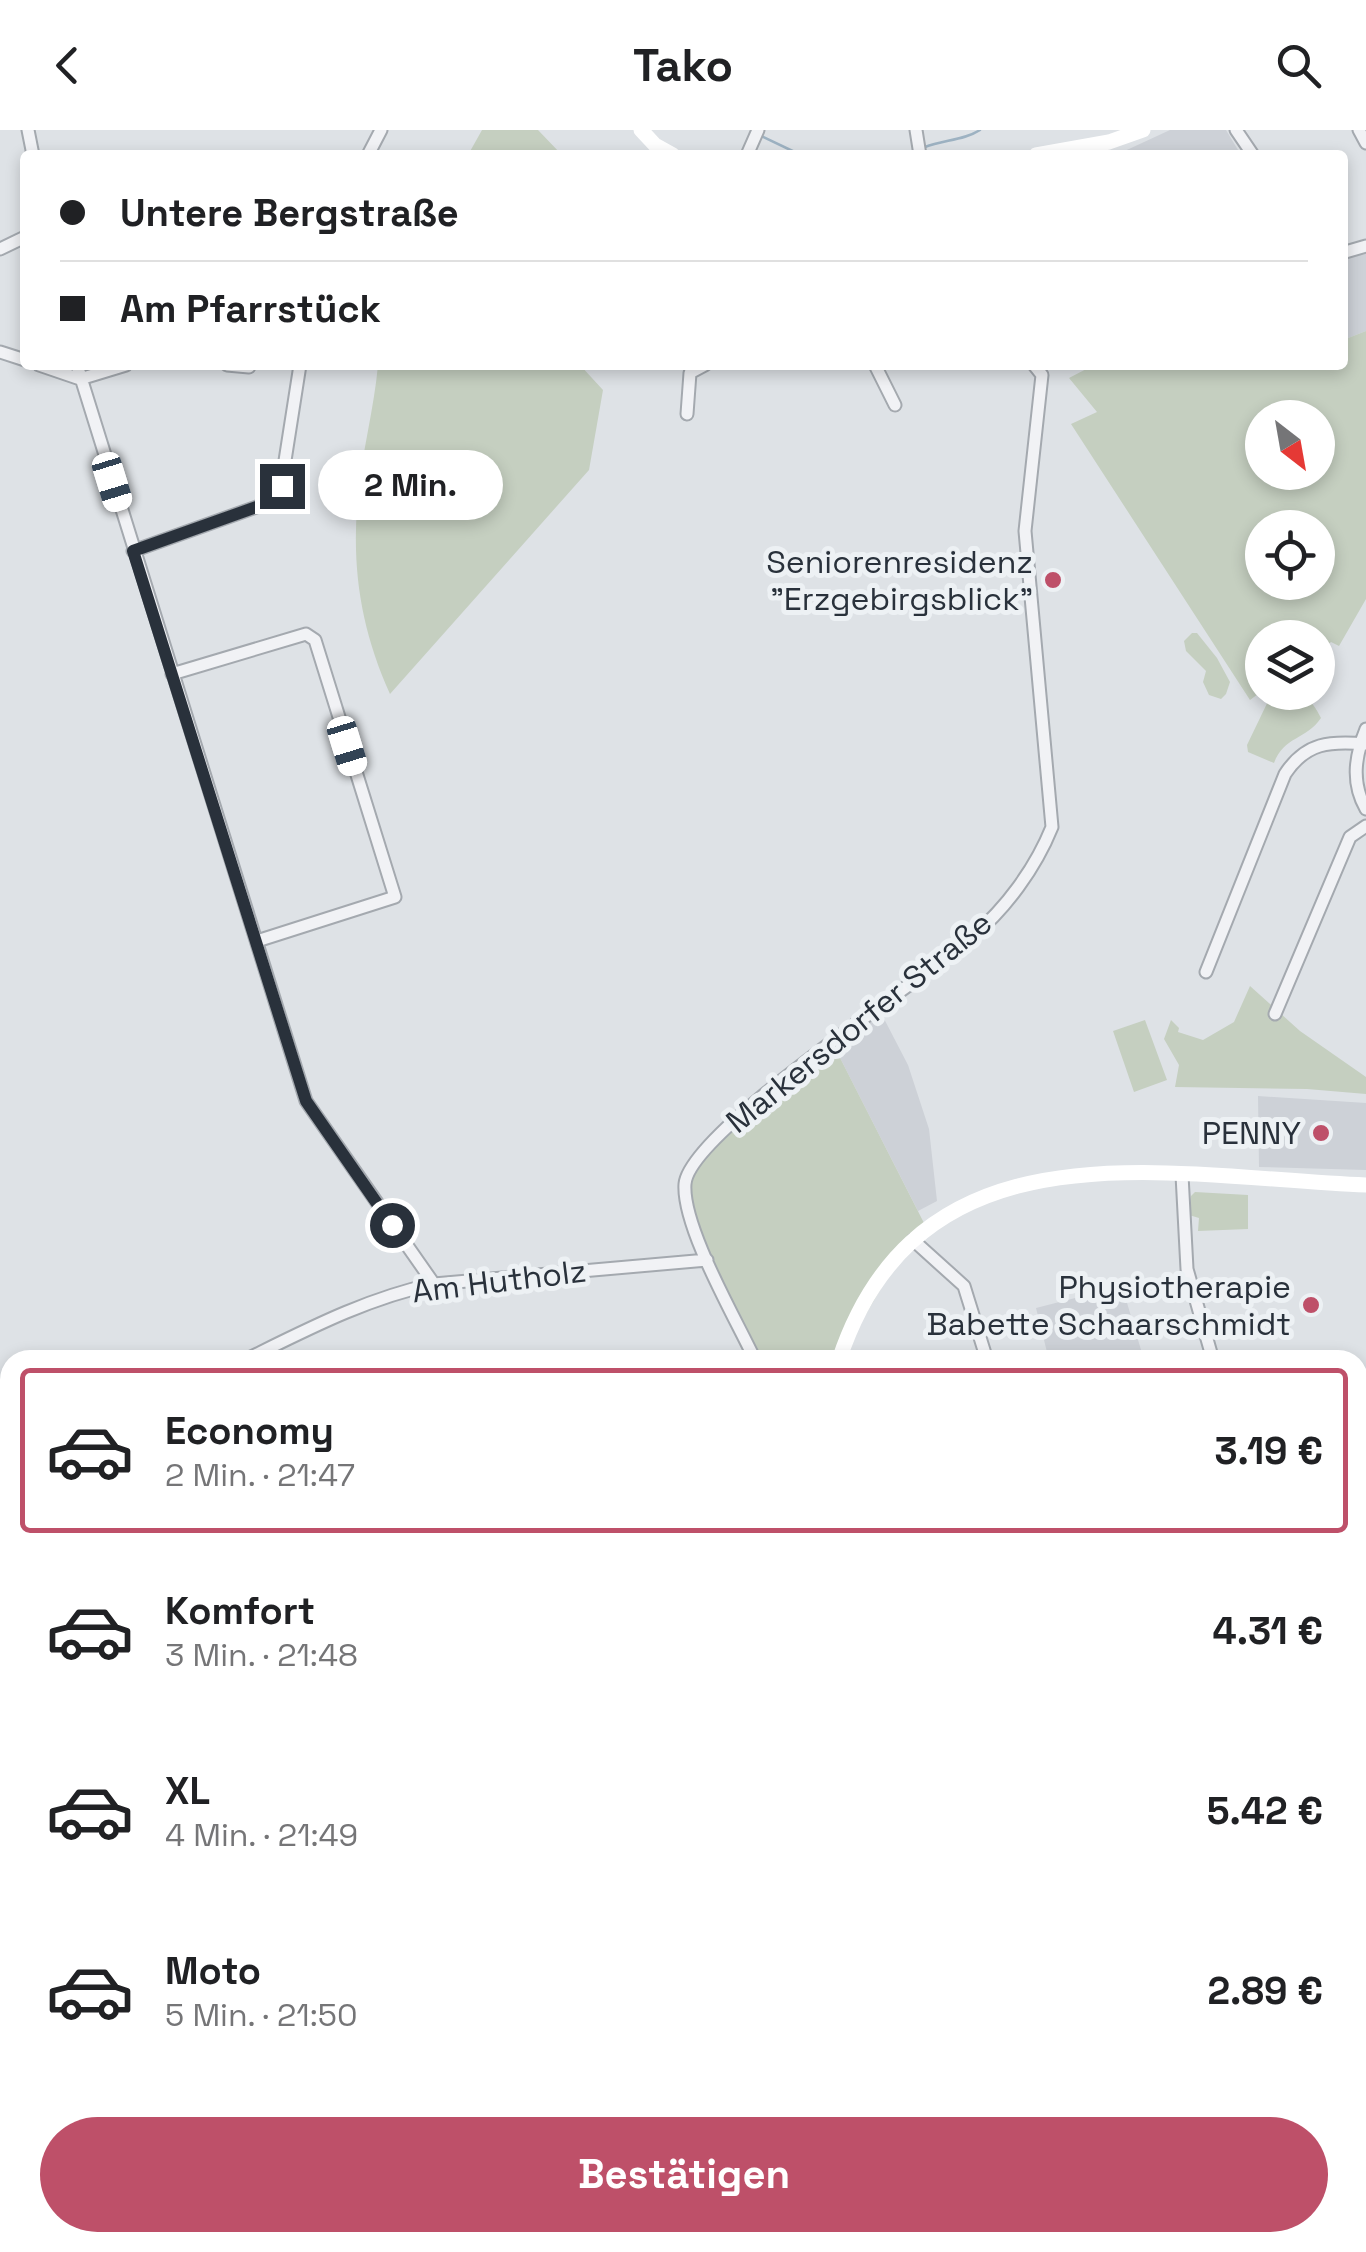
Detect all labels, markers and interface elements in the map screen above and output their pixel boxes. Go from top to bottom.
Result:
text: Tako [633,37,733,94]
icon: back [40,38,95,93]
icon: search [1271,38,1326,93]
text: Untere Bergstraße [120,189,459,237]
text: Am Pfarrstück [120,285,381,333]
north arrow [1245,400,1335,490]
map controls [1245,400,1335,710]
car [89,449,135,515]
callout: 2 Min. [317,451,502,521]
route end [260,464,305,509]
text: 2 Min. [364,465,457,505]
button: locate [1245,510,1335,600]
place label: Seniorenresidenz "Erzgebirgsblick" [766,542,1033,619]
marker: Seniorenresidenz "Erzgebirgsblick" [1042,569,1064,591]
button: layers [1245,620,1335,710]
car [324,713,370,779]
street label: Markersdorfer Straße [718,902,1000,1142]
place label: PENNY [1202,1113,1301,1153]
marker: PENNY [1310,1122,1332,1144]
route start [370,1203,415,1248]
street label: Am Hutholz [410,1250,588,1312]
place label: Physiotherapie Babette Schaarschmidt [927,1267,1291,1344]
marker: Physiotherapie Babette Schaarschmidt [1300,1294,1322,1316]
icon: car [45,1406,135,1496]
text: Economy [165,1407,334,1455]
text: 3.19 € [1214,1427,1323,1475]
text: 2 Min. · 21:47 [165,1455,355,1495]
icon: car [45,1586,135,1676]
text: Komfort [165,1587,315,1635]
text: 4.31 € [1212,1607,1323,1655]
text: 3 Min. · 21:48 [165,1635,358,1675]
icon: car [45,1766,135,1856]
text: XL [165,1767,210,1815]
text: 5.42 € [1207,1787,1323,1835]
text: 4 Min. · 21:49 [165,1815,358,1855]
icon: car [45,1946,135,2036]
text: Moto [165,1947,261,1995]
text: 2.89 € [1207,1967,1323,2015]
text: 5 Min. · 21:50 [165,1995,357,2035]
button: Bestätigen [40,2117,1328,2232]

